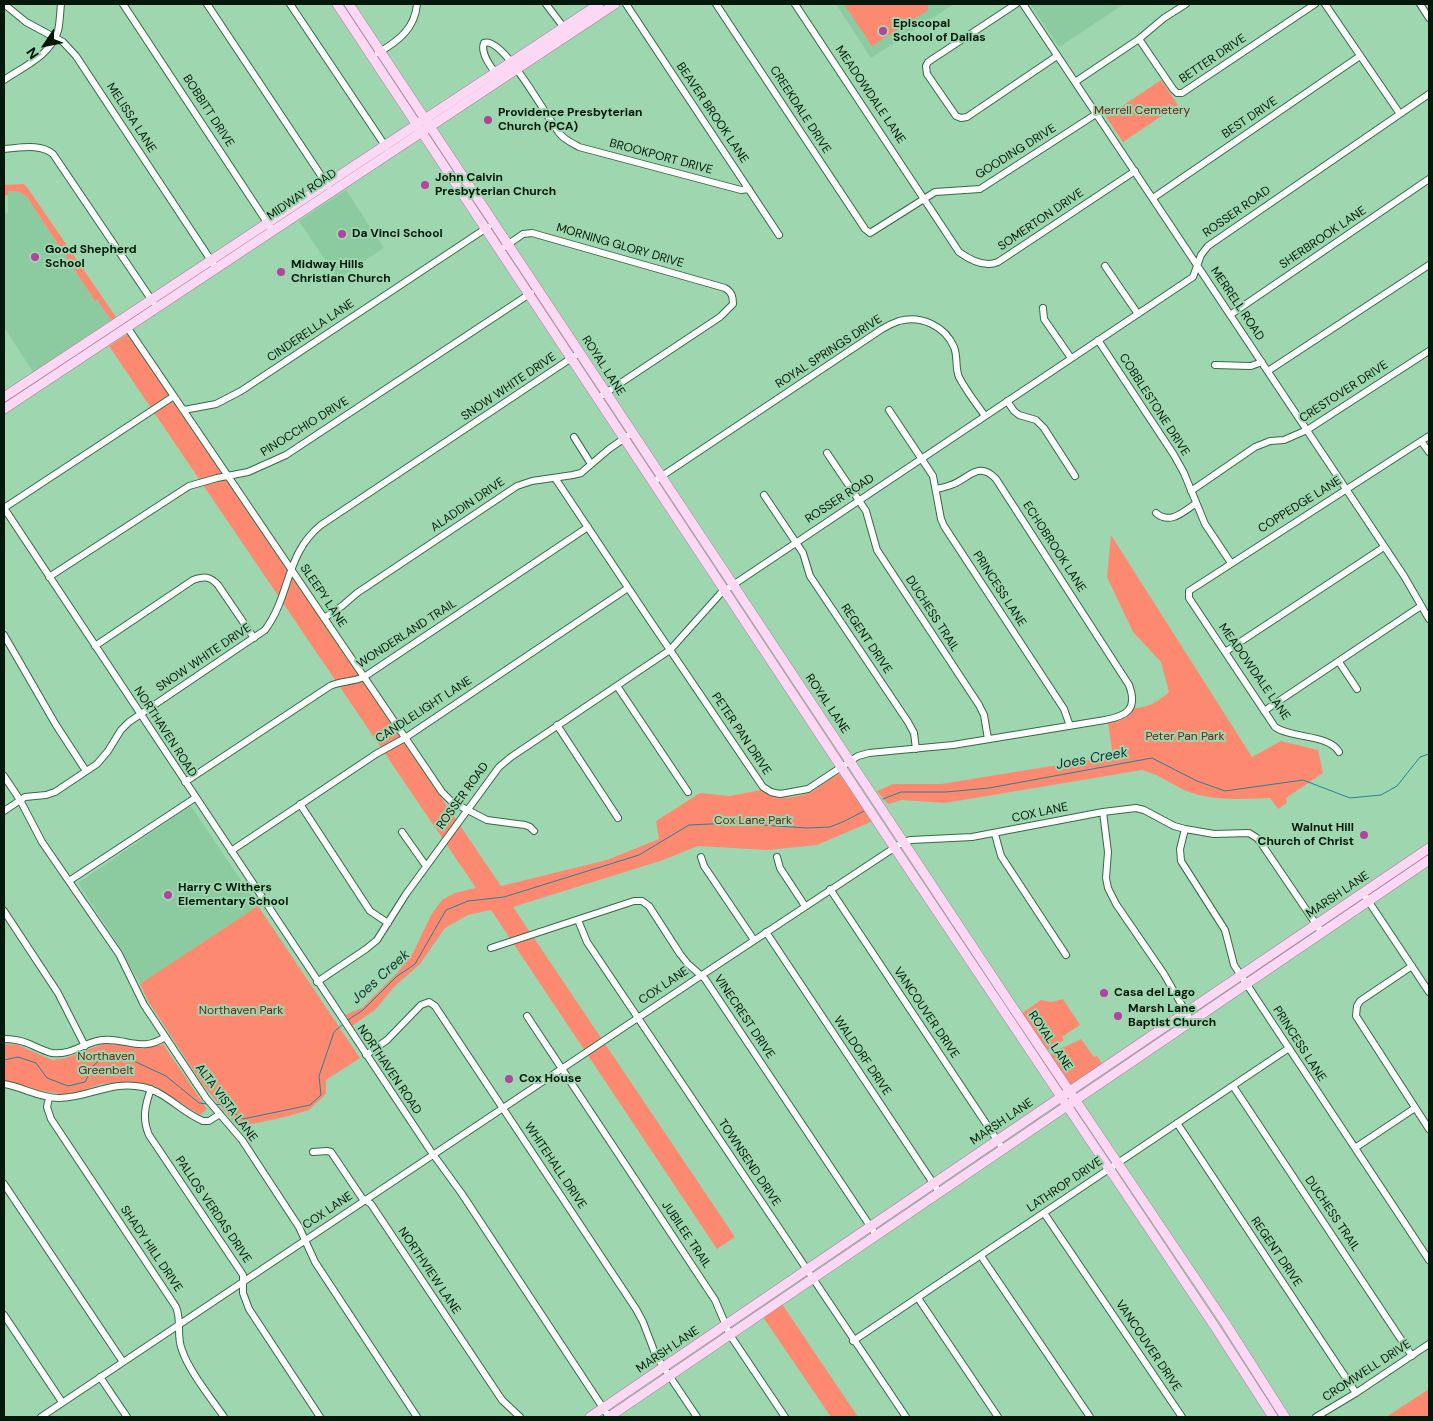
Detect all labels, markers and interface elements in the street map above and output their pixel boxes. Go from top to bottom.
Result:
place label: Episcopal School of Dallas [893,17,986,45]
north arrow [20,20,70,70]
marker: Episcopal School of Dallas [877,25,889,37]
street label: BETTER DRIVE [1177,31,1249,87]
street label: MEADOWDALE LANE [832,43,908,147]
text: N [22,44,43,63]
street label: BEAVER BROOK LANE [673,60,751,166]
street label: CREEKDALE DRIVE [766,64,834,156]
street label: BOBBITT DRIVE [179,72,237,150]
street label: MELISSA LANE [103,80,159,156]
street label: BEST DRIVE [1220,94,1280,142]
park label: Merrell Cemetery [1094,104,1190,118]
place label: Providence Presbyterian Church (PCA) [498,106,642,134]
marker: Providence Presbyterian Church (PCA) [482,114,494,126]
street label: GOODING DRIVE [973,121,1059,183]
street label: BROOKPORT DRIVE [608,136,714,178]
street label: MIDWAY ROAD [264,166,340,224]
place label: John Calvin Presbyterian Church [435,171,556,199]
marker: John Calvin Presbyterian Church [419,179,431,191]
street label: ROSSER ROAD [1200,183,1274,241]
street label: SOMERTON DRIVE [995,186,1087,254]
street label: SHERBROOK LANE [1277,204,1369,272]
street label: MORNING GLORY DRIVE [555,221,685,271]
place label: Da Vinci School [352,227,443,241]
marker: Da Vinci School [336,228,348,240]
place label: Good Shepherd School [45,243,137,271]
marker: Good Shepherd School [29,251,41,263]
place label: Midway Hills Christian Church [291,258,391,286]
street label: MERRELL ROAD [1207,264,1267,344]
marker: Midway Hills Christian Church [275,266,287,278]
street label: CINDERELLA LANE [265,297,357,365]
street label: ROYAL SPRINGS DRIVE [773,312,885,392]
street label: ROYAL LANE [578,333,628,399]
street label: SNOW WHITE DRIVE [459,350,559,424]
street label: COBBLESTONE DRIVE [1116,351,1192,459]
street label: CRESTOVER DRIVE [1297,358,1391,426]
street label: PINOCCHIO DRIVE [258,394,352,460]
street label: ROSSER ROAD [803,471,877,527]
street label: COPPEDGE LANE [1256,474,1344,536]
street label: ALADDIN DRIVE [428,475,508,535]
street label: ECHOBROOK LANE [1019,499,1089,595]
street label: PRINCESS LANE [969,549,1029,629]
street label: SLEEPY LANE [297,562,349,630]
street label: DUCHESS TRAIL [902,573,962,655]
street label: WONDERLAND TRAIL [354,596,460,672]
street label: REGENT DRIVE [837,601,895,677]
street label: SNOW WHITE DRIVE [154,621,254,695]
street label: MEADOWDALE LANE [1215,621,1293,723]
street label: ROYAL LANE [802,671,852,737]
street label: CANDLELIGHT LANE [373,674,475,746]
street label: NORTHAVEN ROAD [130,684,200,780]
street label: PETER PAN DRIVE [708,690,774,778]
park label: Peter Pan Park [1145,730,1225,744]
water label: Joes Creek [1055,744,1129,774]
street label: ROSSER ROAD [434,760,492,832]
street label: COX LANE [1011,800,1069,826]
park label: Cox Lane Park [714,814,792,828]
place label: Walnut Hill Church of Christ [1258,821,1354,849]
marker: Walnut Hill Church of Christ [1358,829,1370,841]
street label: MARSH LANE [1304,869,1372,921]
place label: Harry C Withers Elementary School [178,881,288,909]
marker: Harry C Withers Elementary School [162,889,174,901]
water label: Joes Creek [348,947,414,1007]
street label: COX LANE [636,964,692,1008]
street label: VANCOUVER DRIVE [890,965,962,1061]
street label: VINECREST DRIVE [711,972,777,1062]
place label: Casa del Lago [1114,986,1195,1000]
marker: Casa del Lago [1098,987,1110,999]
place label: Marsh Lane Baptist Church [1128,1002,1216,1030]
park label: Northaven Park [199,1004,283,1018]
street label: PRINCESS LANE [1269,1004,1329,1084]
street label: ROYAL LANE [1025,1008,1075,1074]
marker: Marsh Lane Baptist Church [1112,1010,1124,1022]
street label: WALDORF DRIVE [830,1014,894,1098]
street label: NORTHAVEN ROAD [354,1023,424,1117]
park label: Northaven Greenbelt [77,1050,135,1078]
street label: ALTA VISTA LANE [192,1061,260,1145]
place label: Cox House [519,1072,581,1086]
marker: Cox House [503,1073,515,1085]
street label: MARSH LANE [968,1096,1036,1148]
street label: TOWNSEND DRIVE [715,1117,783,1209]
street label: WHITEHALL DRIVE [521,1120,589,1212]
street label: PALLOS VERDAS DRIVE [172,1154,254,1266]
street label: LATHROP DRIVE [1025,1154,1105,1216]
street label: DUCHESS TRAIL [1301,1174,1363,1254]
street label: COX LANE [300,1189,356,1233]
street label: JUBILEE TRAIL [658,1199,714,1271]
street label: SHADY HILL DRIVE [117,1203,185,1295]
street label: REGENT DRIVE [1247,1214,1305,1290]
street label: NORTHVIEW LANE [395,1225,463,1317]
street label: VANCOUVER DRIVE [1112,1298,1184,1394]
street label: MARSH LANE [634,1324,702,1376]
street label: CROMWELL DRIVE [1320,1337,1414,1405]

